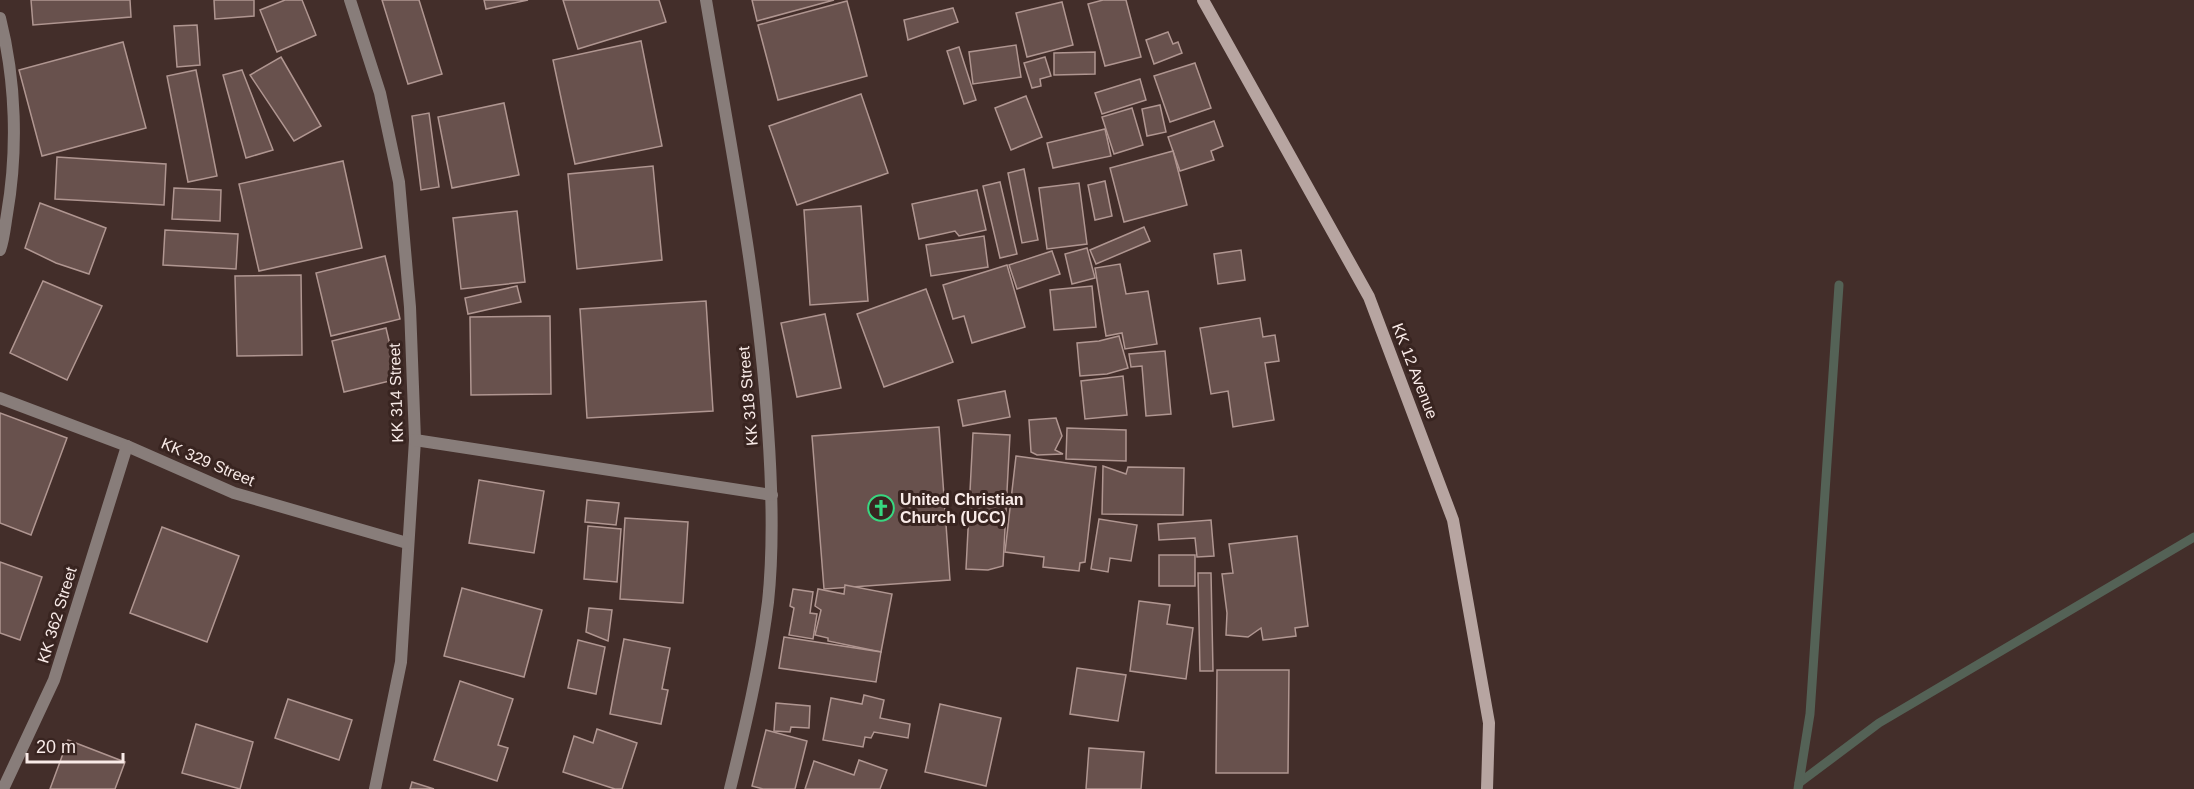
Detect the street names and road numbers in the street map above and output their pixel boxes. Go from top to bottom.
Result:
street label: KK 12 Avenue [1389,321,1441,421]
street label: KK 314 Street [386,342,406,443]
street label: KK 318 Street [735,345,761,446]
street label: KK 329 Street [159,435,258,490]
street label: KK 362 Street [34,564,80,665]

